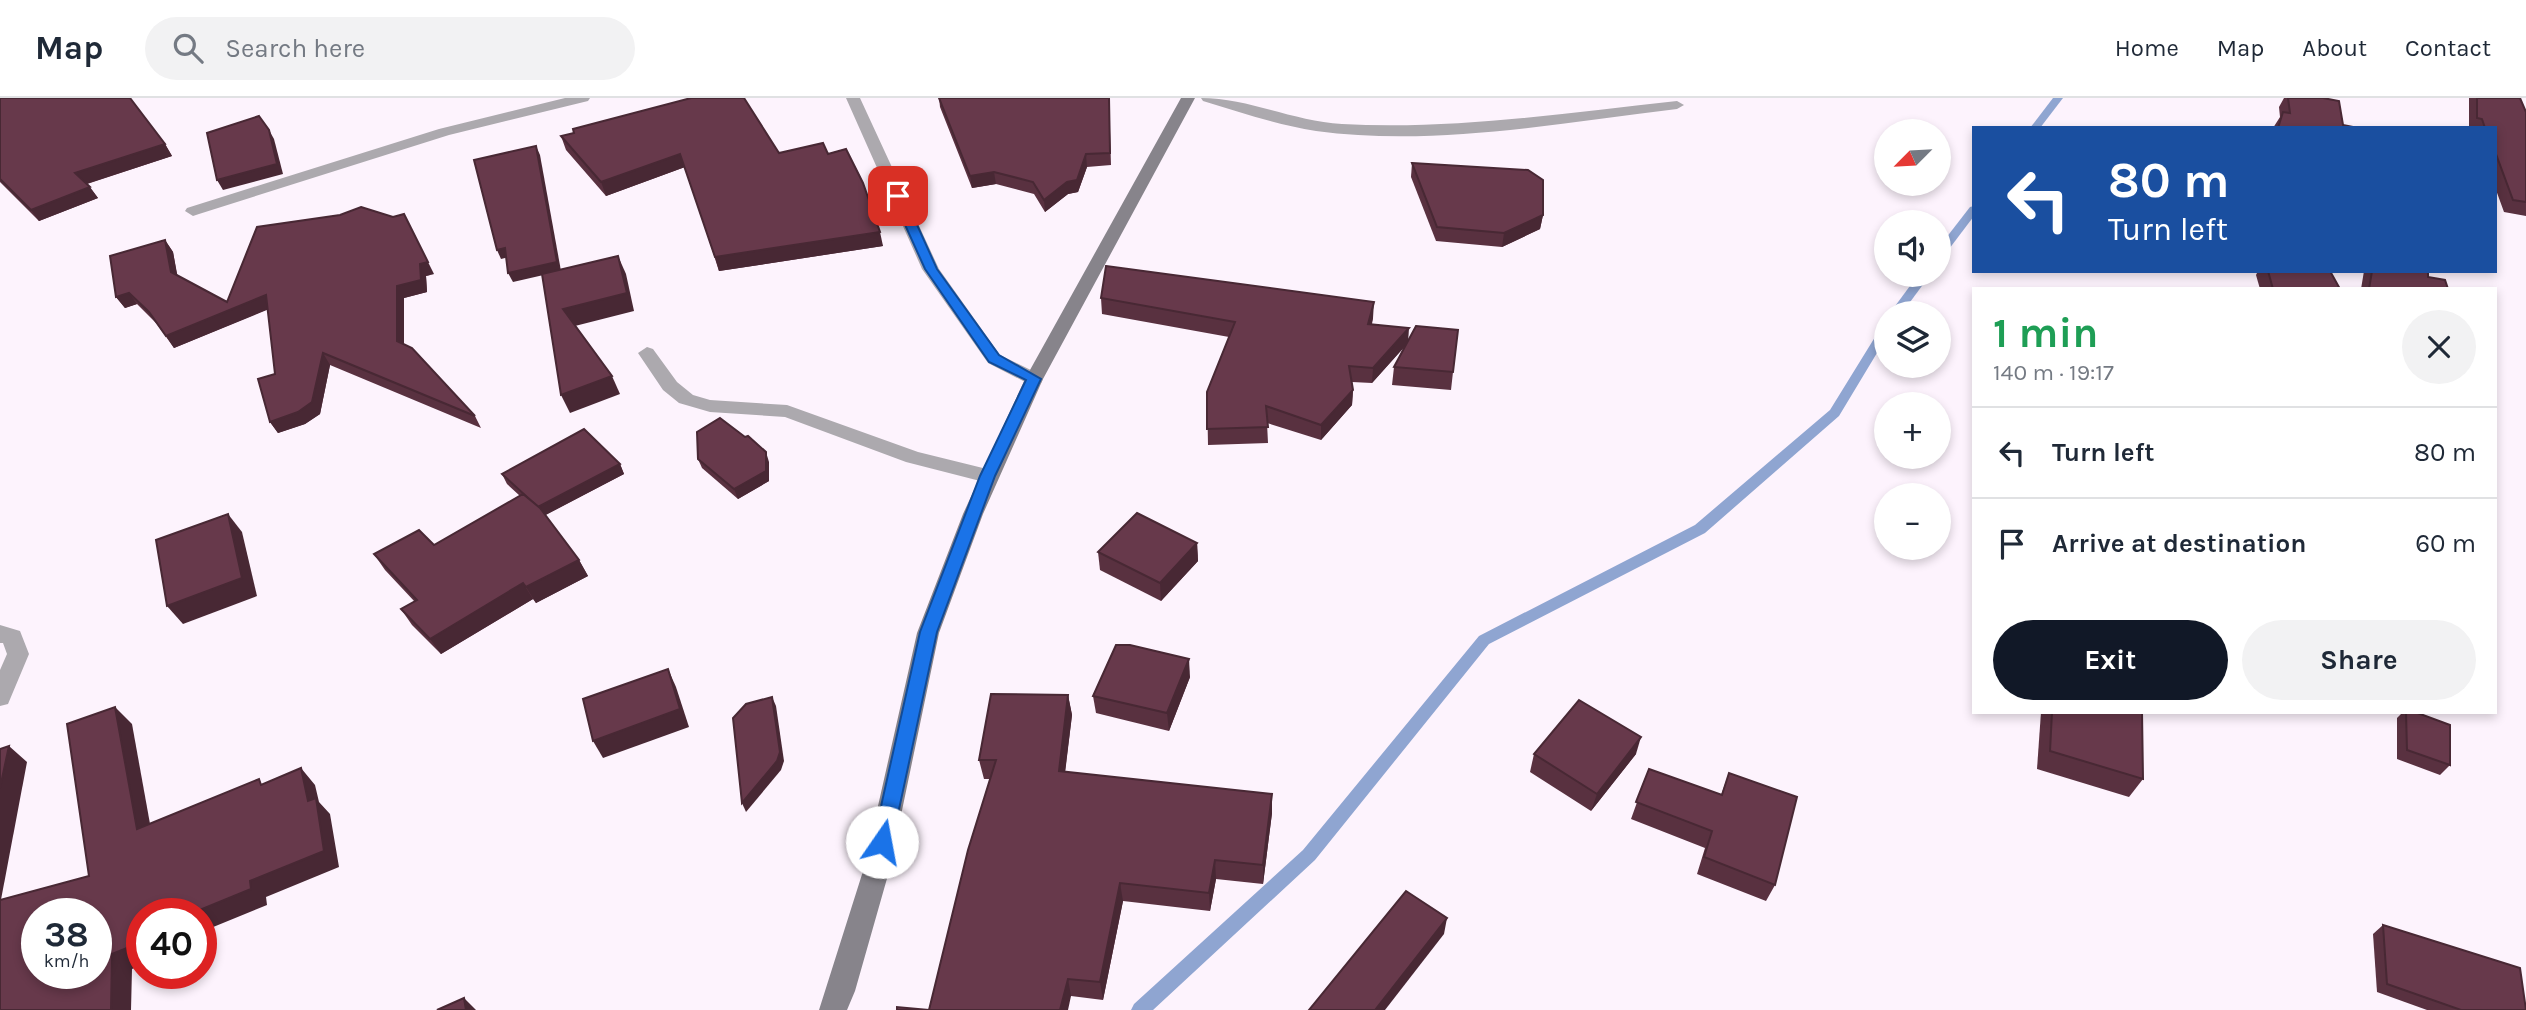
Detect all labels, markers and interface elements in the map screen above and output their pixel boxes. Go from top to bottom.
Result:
search box [145,17,635,80]
text: Map [35,29,103,67]
icon: search [169,29,207,67]
text: Search here [225,33,365,64]
text: Home [2115,34,2179,62]
text: Map [2217,34,2264,62]
text: About [2302,34,2367,62]
text: Contact [2405,34,2491,62]
north arrow [1874,119,1951,196]
map controls [1874,119,1951,560]
text: 80 m [2108,152,2230,209]
icon: left [1993,154,2084,245]
pin [868,166,928,226]
icon: arrive [879,177,917,215]
button: sound [1874,210,1951,287]
text: Turn left [2108,211,2228,248]
button: layers [1874,301,1951,378]
text: 1 min [1993,308,2098,358]
button: close [2402,310,2476,384]
text: 140 m · 19:17 [1993,359,2114,386]
button: + [1874,392,1951,469]
icon: left [1993,434,2031,472]
text: Turn left [2052,437,2154,468]
text: 80 m [2414,437,2476,468]
button: − [1874,483,1951,560]
icon: arrive [1993,525,2031,563]
text: Arrive at destination [2052,528,2306,559]
text: 60 m [2415,528,2476,559]
button: Exit [1993,620,2228,700]
button: Share [2242,620,2476,700]
position arrow [845,805,919,879]
speed limit sign: 40 [126,898,217,989]
text: 38 [44,914,89,955]
text: km/h [44,950,89,972]

